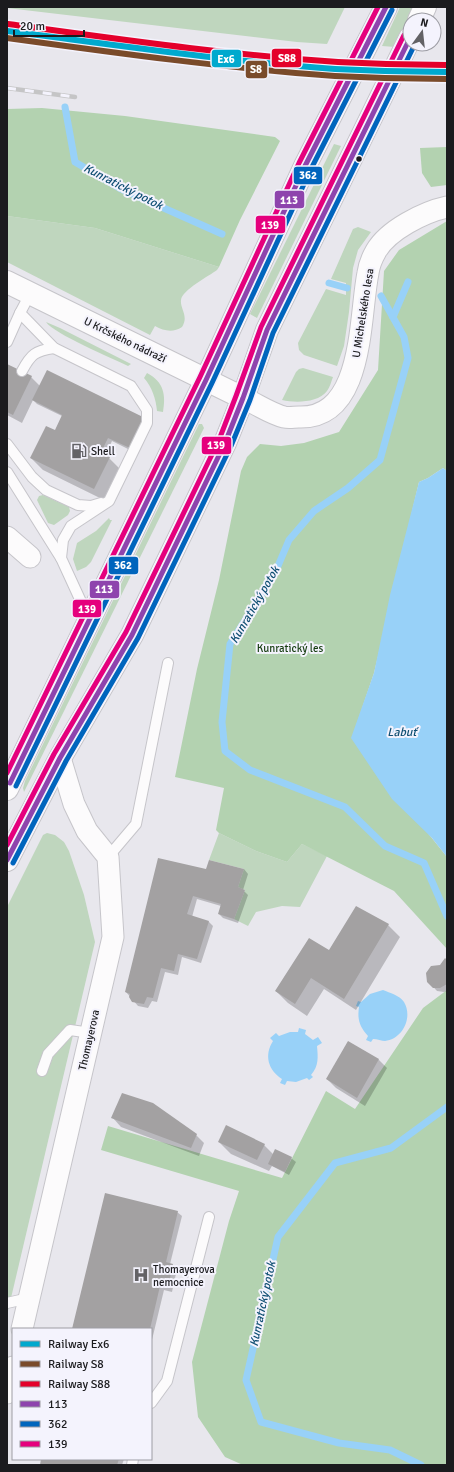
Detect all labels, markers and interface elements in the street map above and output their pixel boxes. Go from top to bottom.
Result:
scale bar [14,12,84,38]
north arrow [402,12,442,52]
text: N [419,16,430,30]
text: 20 m [20,19,45,34]
line badge: S88 [271,48,302,68]
line badge: Ex6 [211,49,242,68]
text: S88 [278,52,296,65]
text: Ex6 [217,53,235,66]
line badge: S8 [245,60,268,79]
text: S8 [250,63,262,76]
unlabelled marker [354,154,364,164]
water label: Kunratický potok [81,161,166,214]
line badge: 362 [293,166,323,185]
text: 362 [299,169,317,182]
line badge: 113 [274,190,305,209]
text: 113 [280,194,298,207]
line badge: 139 [255,215,286,234]
text: 139 [261,219,279,232]
street label: U Michelského lesa [350,267,377,359]
street label: U Krčského nádraží [82,314,168,366]
line badge: 139 [201,436,232,455]
text: 139 [207,439,225,452]
fuel station icon: Shell [70,442,88,460]
place label: Shell [91,445,115,458]
line badge: 362 [108,556,139,575]
text: 362 [114,559,132,572]
water label: Kunratický potok [227,563,284,646]
line badge: 113 [89,580,120,599]
text: 113 [95,583,113,596]
line badge: 139 [72,599,102,618]
text: 139 [78,603,96,616]
park label: Kunratický les [257,642,323,655]
water label: Labuť [387,725,419,740]
street label: Thomayerova [76,1008,102,1072]
water label: Kunratický potok [247,1259,280,1348]
place label: Thomayerova nemocnice [153,1263,215,1289]
hospital icon: Thomayerova nemocnice [132,1266,150,1284]
legend [12,1328,152,1460]
text: Railway Ex6 [48,1337,109,1352]
text: Railway S8 [48,1357,104,1372]
text: Railway S88 [48,1377,110,1392]
text: 113 [48,1397,67,1412]
text: 362 [48,1417,67,1432]
text: 139 [48,1437,67,1452]

